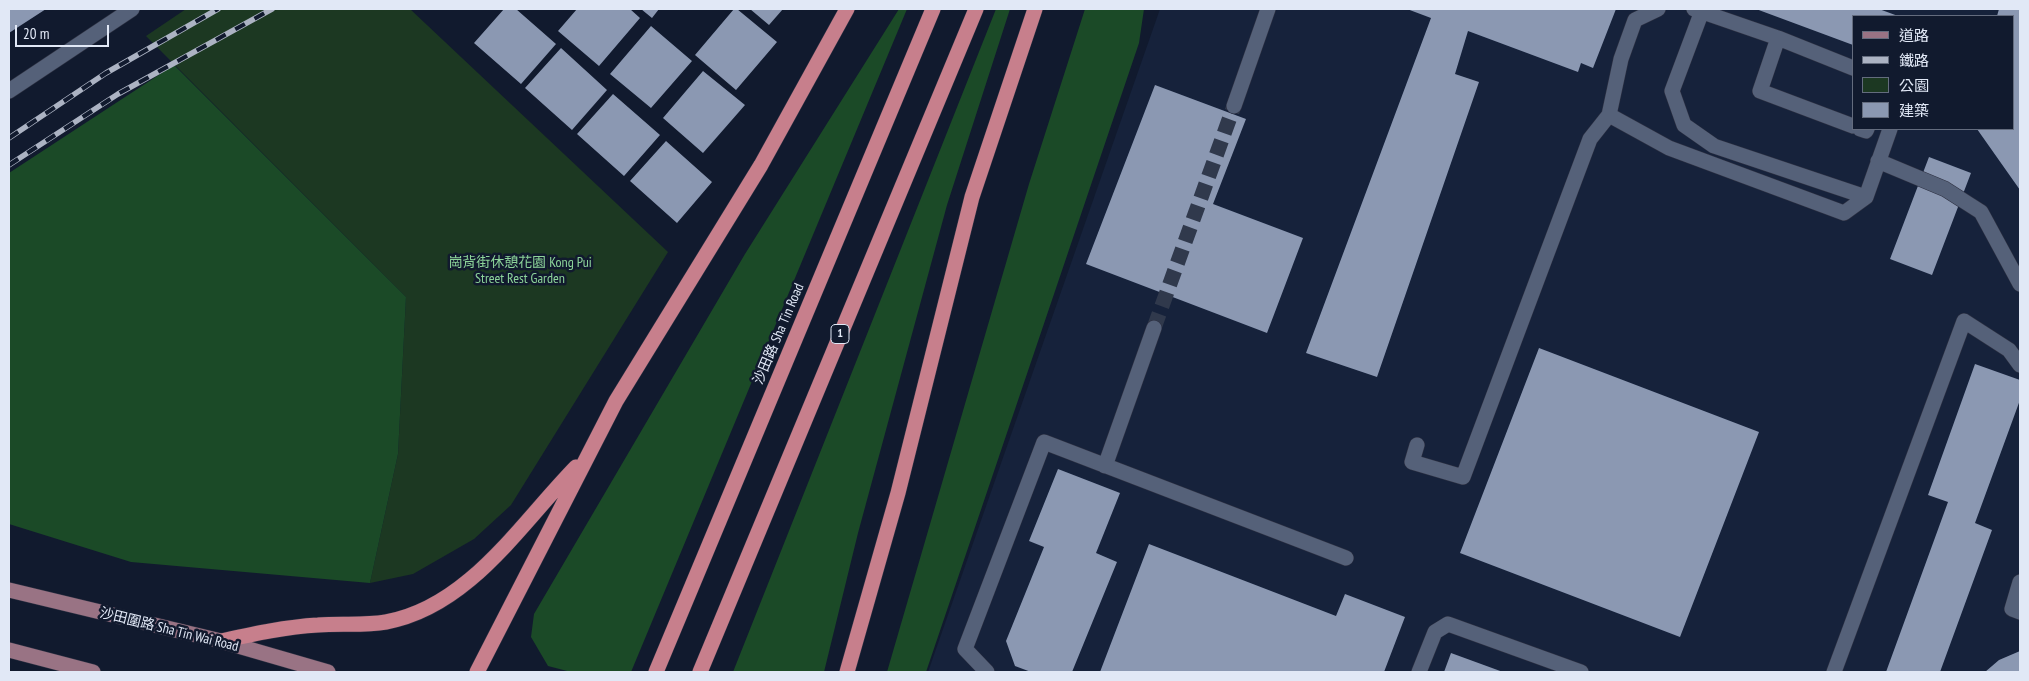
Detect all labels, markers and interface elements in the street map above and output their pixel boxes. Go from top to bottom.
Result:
scale bar [18,15,111,47]
legend [1852,15,2014,130]
text: 20 m [23,24,49,43]
text: 道路 [1899,26,1929,45]
text: 鐵路 [1899,51,1929,70]
text: 公園 [1899,76,1929,95]
text: 建築 [1899,101,1929,120]
park label: 崗背街休憩花園 Kong Pui Street Rest Garden [448,255,592,288]
street label: 沙田路 Sha Tin Road [750,281,808,387]
road number: 1 [831,324,849,344]
street label: 沙田圍路 Sha Tin Wai Road [98,605,240,655]

